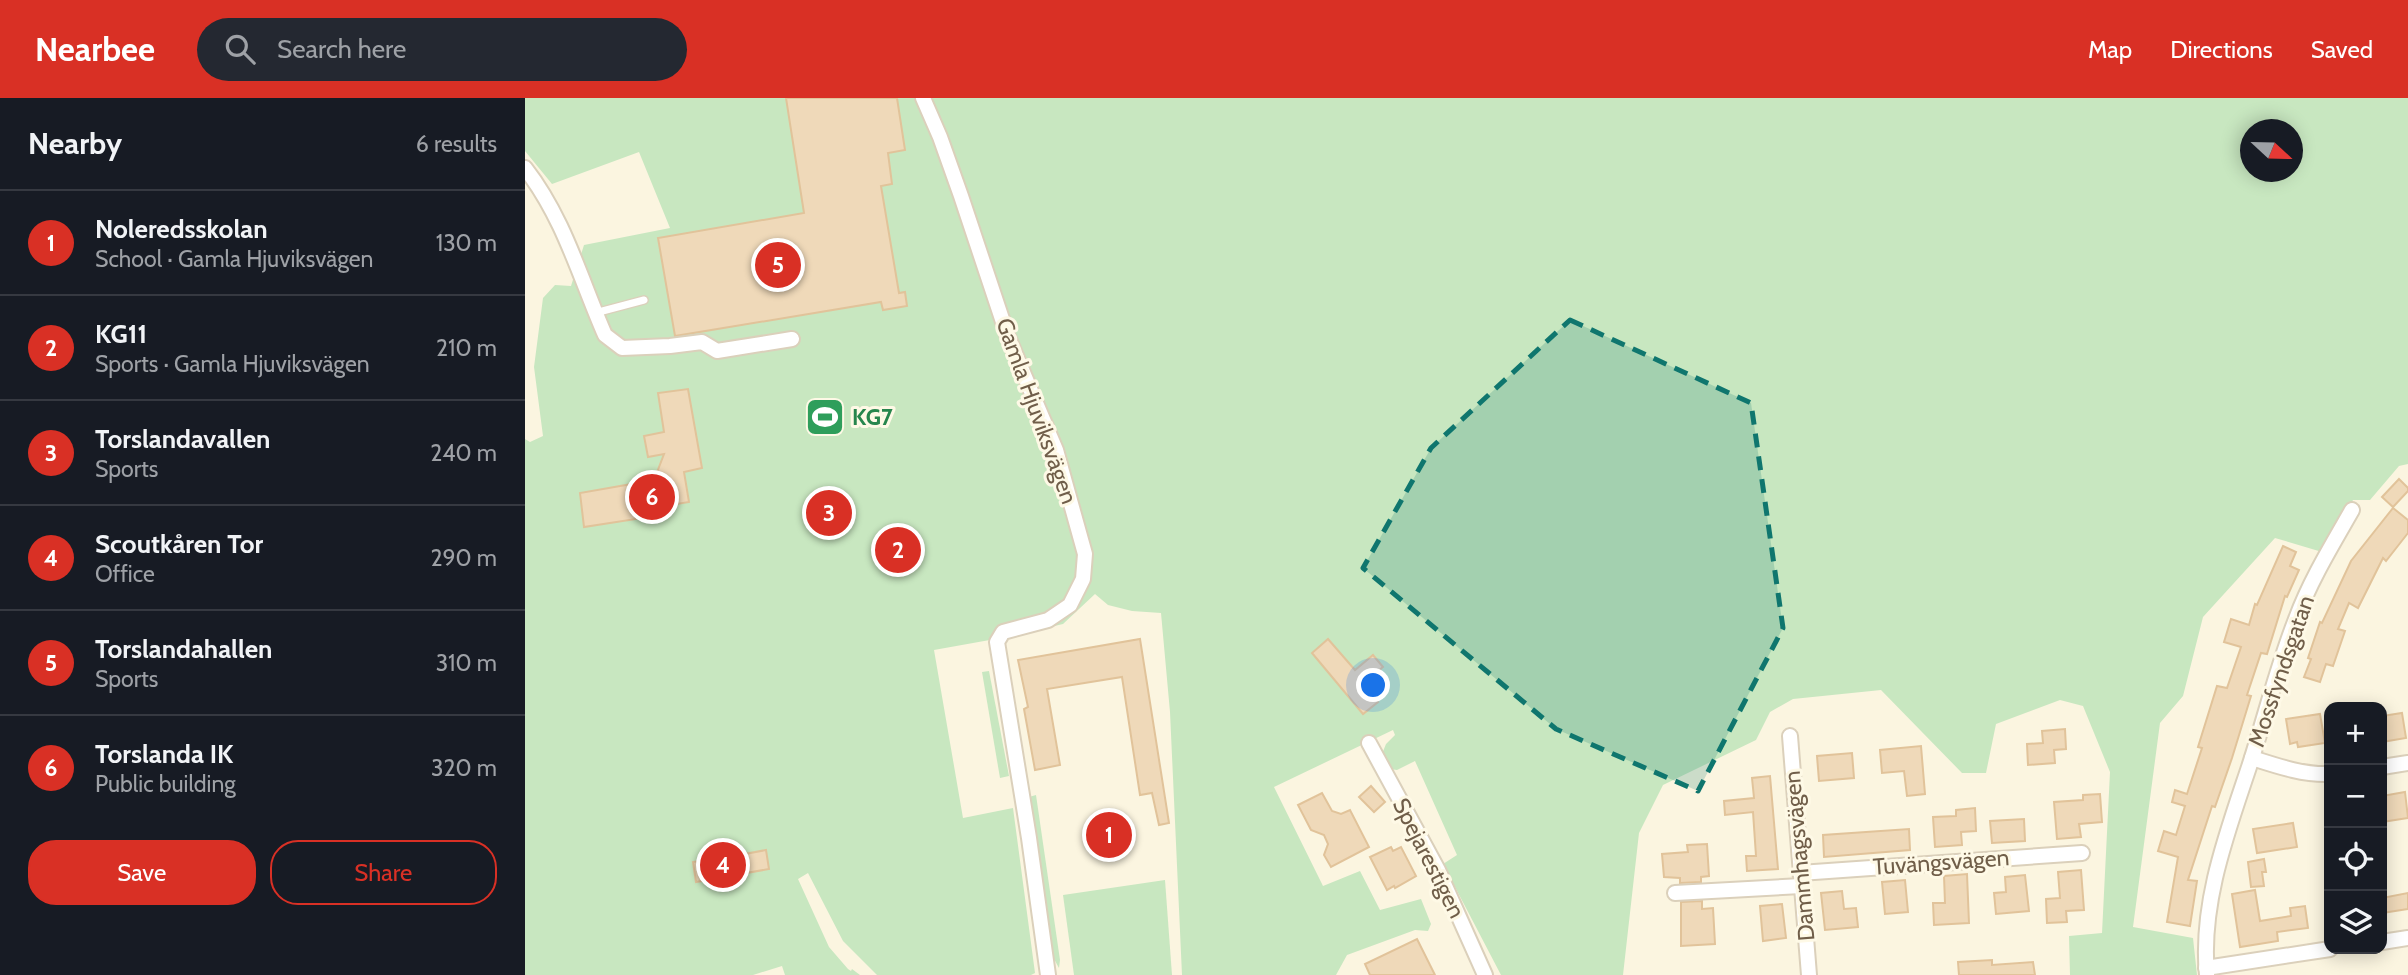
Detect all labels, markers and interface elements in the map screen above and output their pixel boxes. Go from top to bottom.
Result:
search box [197,18,687,81]
text: Nearbee [35,29,155,69]
icon: search [221,30,259,68]
text: Search here [277,33,406,65]
text: Map [2088,35,2132,64]
text: Directions [2170,35,2273,64]
text: Saved [2311,35,2373,64]
north arrow [2240,119,2303,182]
text: Nearby [28,125,122,162]
text: 6 results [416,130,497,158]
text: Noleredsskolan [95,213,268,245]
text: 1 [47,229,55,257]
text: 130 m [436,229,497,257]
pin: 5 [755,239,801,291]
text: School · Gamla Hjuviksvägen [95,245,373,273]
street label: Gamla Hjuviksvägen [990,314,1084,508]
text: KG11 [95,318,147,350]
text: 2 [45,334,57,362]
text: 210 m [436,334,497,362]
text: Sports · Gamla Hjuviksvägen [95,350,370,378]
sports icon: KG7 [804,396,846,438]
place label: KG7 [852,403,893,431]
text: Torslandavallen [95,423,270,455]
text: 3 [45,439,57,467]
text: 240 m [430,439,497,467]
text: Sports [95,455,158,483]
pin: 6 [629,471,675,523]
pin: 3 [806,487,852,539]
pin: 2 [875,524,921,576]
text: Scoutkåren Tor [95,528,263,560]
text: 4 [44,544,58,572]
text: 290 m [430,544,497,572]
text: Office [95,560,155,588]
street label: Mossfyndsgatan [2242,592,2320,750]
text: Torslandahallen [95,633,272,665]
text: 5 [45,649,57,677]
text: 310 m [436,649,497,677]
text: Sports [95,665,158,693]
your location [1356,668,1390,702]
map controls [2324,702,2387,954]
button: + [2324,702,2387,765]
text: Torslanda IK [95,738,233,770]
text: 6 [45,754,57,782]
text: 320 m [431,754,497,782]
button: − [2324,765,2387,828]
text: Public building [95,770,236,798]
street label: Dammhagsvägen [1778,770,1820,942]
street label: Spejarestigen [1387,793,1471,923]
pin: 1 [1086,809,1132,861]
button: locate [2324,828,2387,891]
pin: 4 [700,839,746,891]
button: Save [28,840,256,905]
button: Share [270,840,497,905]
street label: Tuvängsvägen [1872,843,2010,881]
button: layers [2324,891,2387,954]

